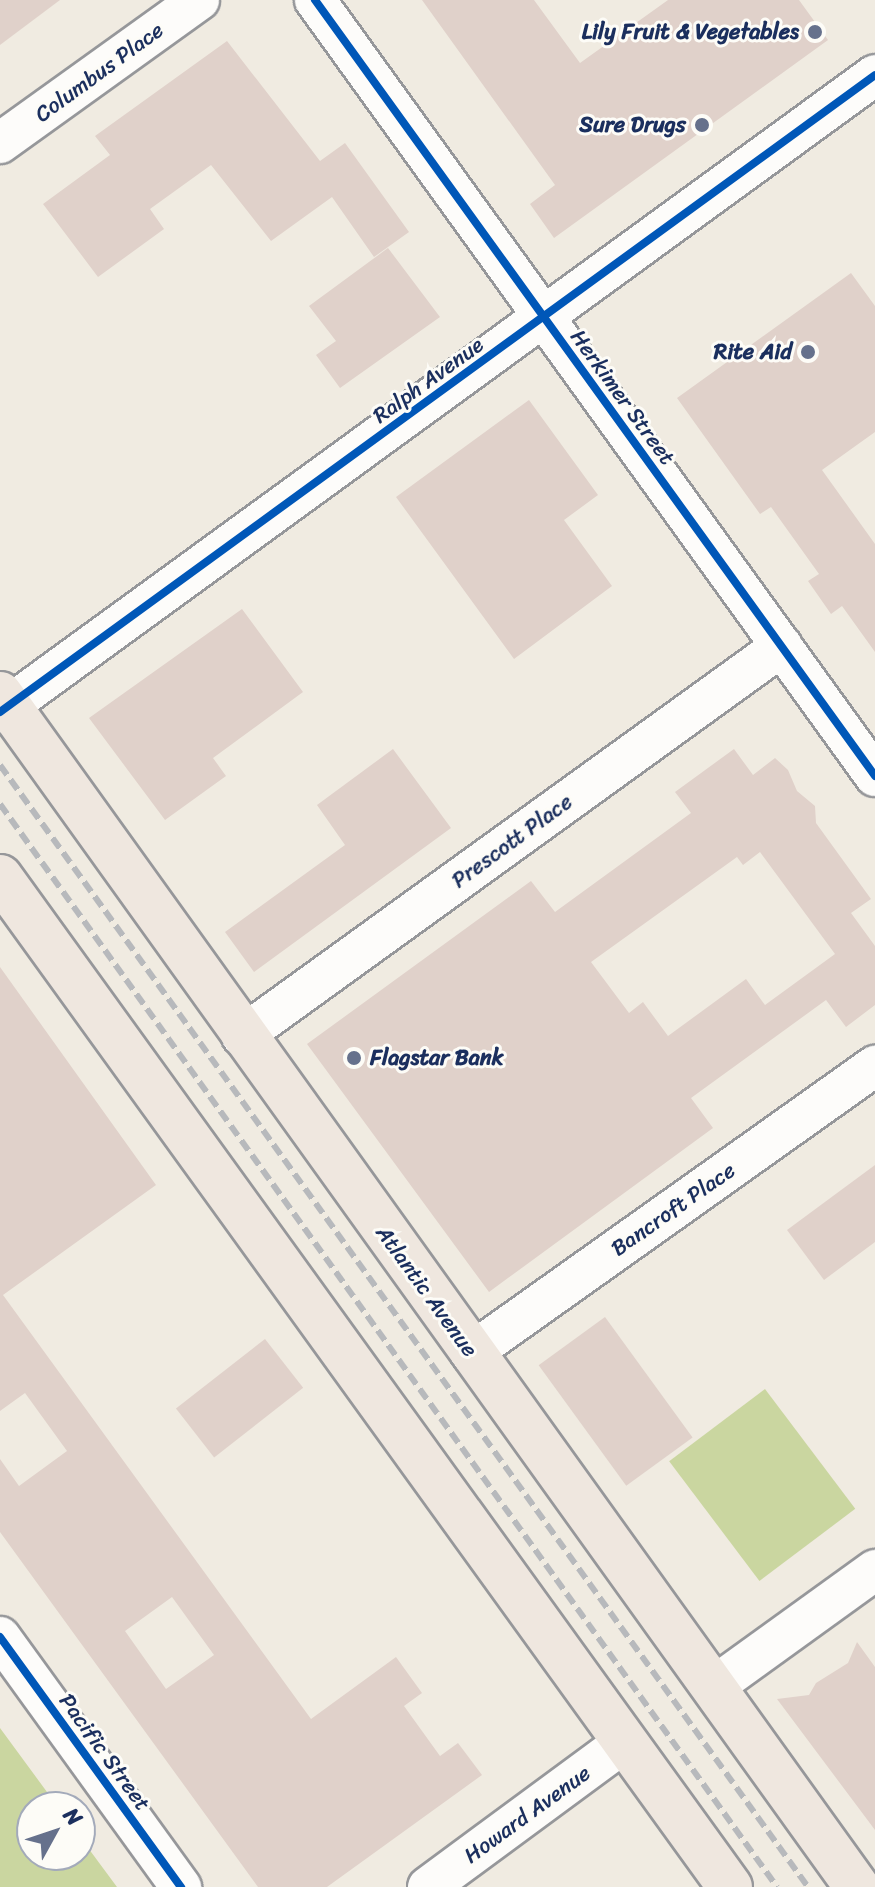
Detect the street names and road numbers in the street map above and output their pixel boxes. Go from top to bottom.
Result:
street label: Columbus Place [30,17,168,127]
street label: Herkimer Street [565,325,681,469]
street label: Ralph Avenue [368,331,488,429]
street label: Prescott Place [446,788,578,894]
street label: Bancroft Place [606,1157,740,1261]
street label: Atlantic Avenue [370,1220,484,1362]
street label: Pacific Street [54,1688,156,1816]
street label: Howard Avenue [459,1759,595,1869]

